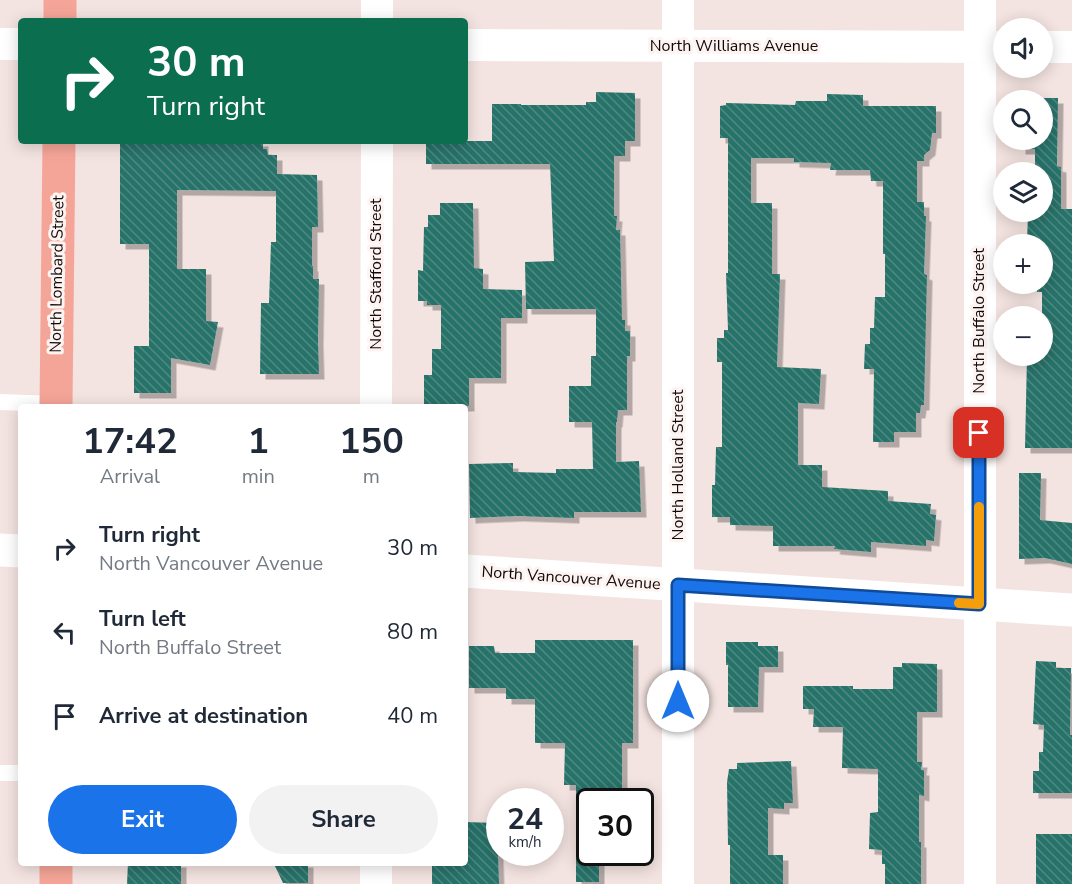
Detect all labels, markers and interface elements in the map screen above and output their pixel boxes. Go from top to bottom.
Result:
map controls [993,18,1053,366]
button: sound [993,18,1053,78]
text: 30 m [147,34,246,91]
street label: North Williams Avenue [650,35,818,57]
icon: right [48,42,126,120]
text: Turn right [147,88,265,125]
button: search [993,90,1053,150]
button: layers [993,162,1053,222]
street label: North Lombard Street [45,195,69,353]
street label: North Stafford Street [365,198,387,350]
button: + [993,234,1053,294]
street label: North Buffalo Street [968,248,990,394]
button: − [993,306,1053,366]
street label: North Holland Street [667,389,689,540]
pin [953,407,1004,458]
icon: arrive [962,416,995,449]
text: 17:42 [82,417,178,466]
text: 1 [247,417,269,466]
text: 150 [339,417,404,466]
text: Arrival [100,463,160,490]
text: min [242,463,275,490]
text: m [363,463,380,490]
text: Turn right [99,520,200,550]
icon: right [48,532,81,565]
text: 30 m [387,533,438,563]
text: North Vancouver Avenue [99,550,323,577]
street label: North Vancouver Avenue [481,561,661,595]
text: Turn left [99,604,186,634]
icon: left [48,616,81,649]
text: 80 m [387,617,438,647]
text: North Buffalo Street [99,634,281,661]
position arrow [646,669,710,733]
icon: arrive [48,700,81,733]
text: Arrive at destination [99,701,308,731]
text: 40 m [387,701,438,731]
button: Exit [48,785,237,854]
button: Share [249,785,438,854]
speed limit sign: 30 [576,788,654,866]
text: 24 [507,799,543,840]
text: km/h [508,832,542,852]

